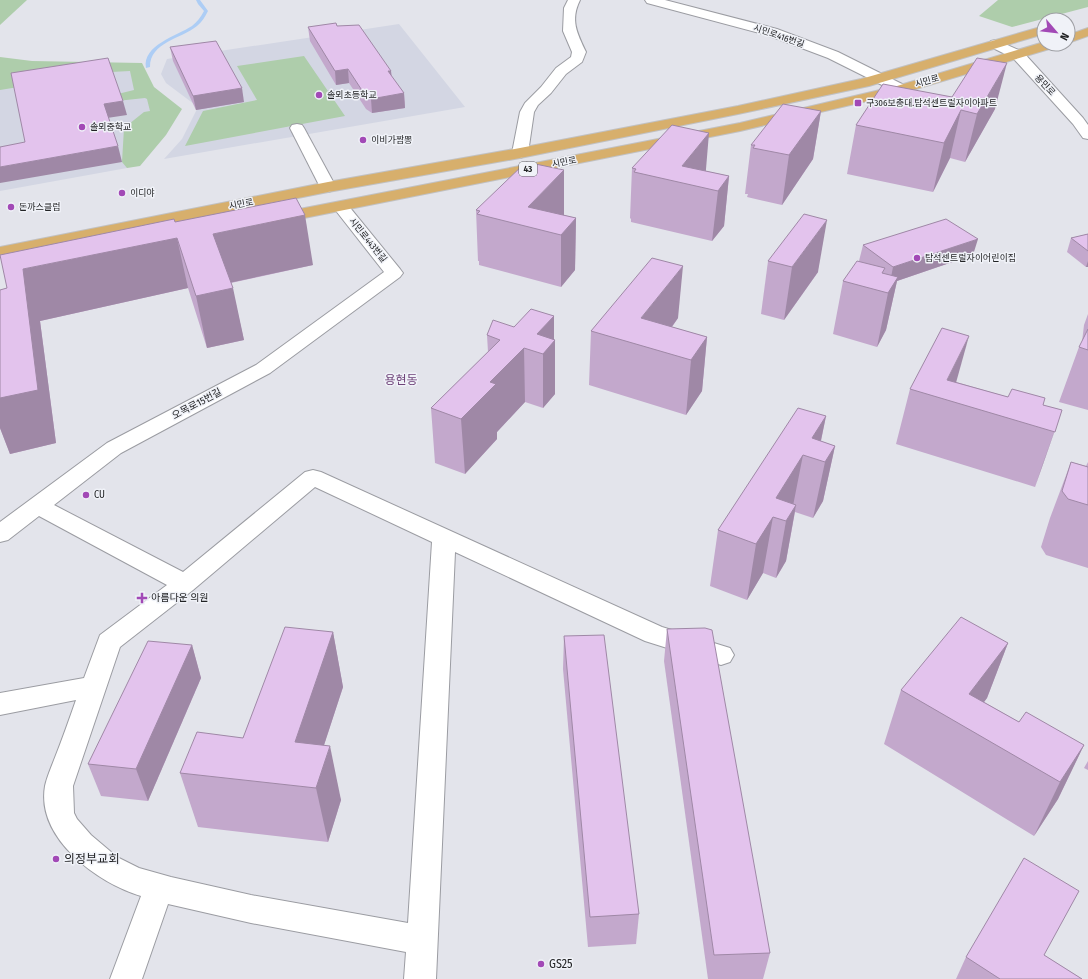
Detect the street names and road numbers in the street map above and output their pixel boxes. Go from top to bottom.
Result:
street label: 시민로416번길 [752,23,806,49]
street label: 시민로 [914,73,940,89]
street label: 용민로 [1033,73,1057,97]
street label: 시민로 [551,155,577,169]
road number: 43 [519,162,537,176]
street label: 시민로 [228,197,254,211]
street label: 시민로443번길 [347,216,389,264]
street label: 오목로15번길 [170,386,224,422]

